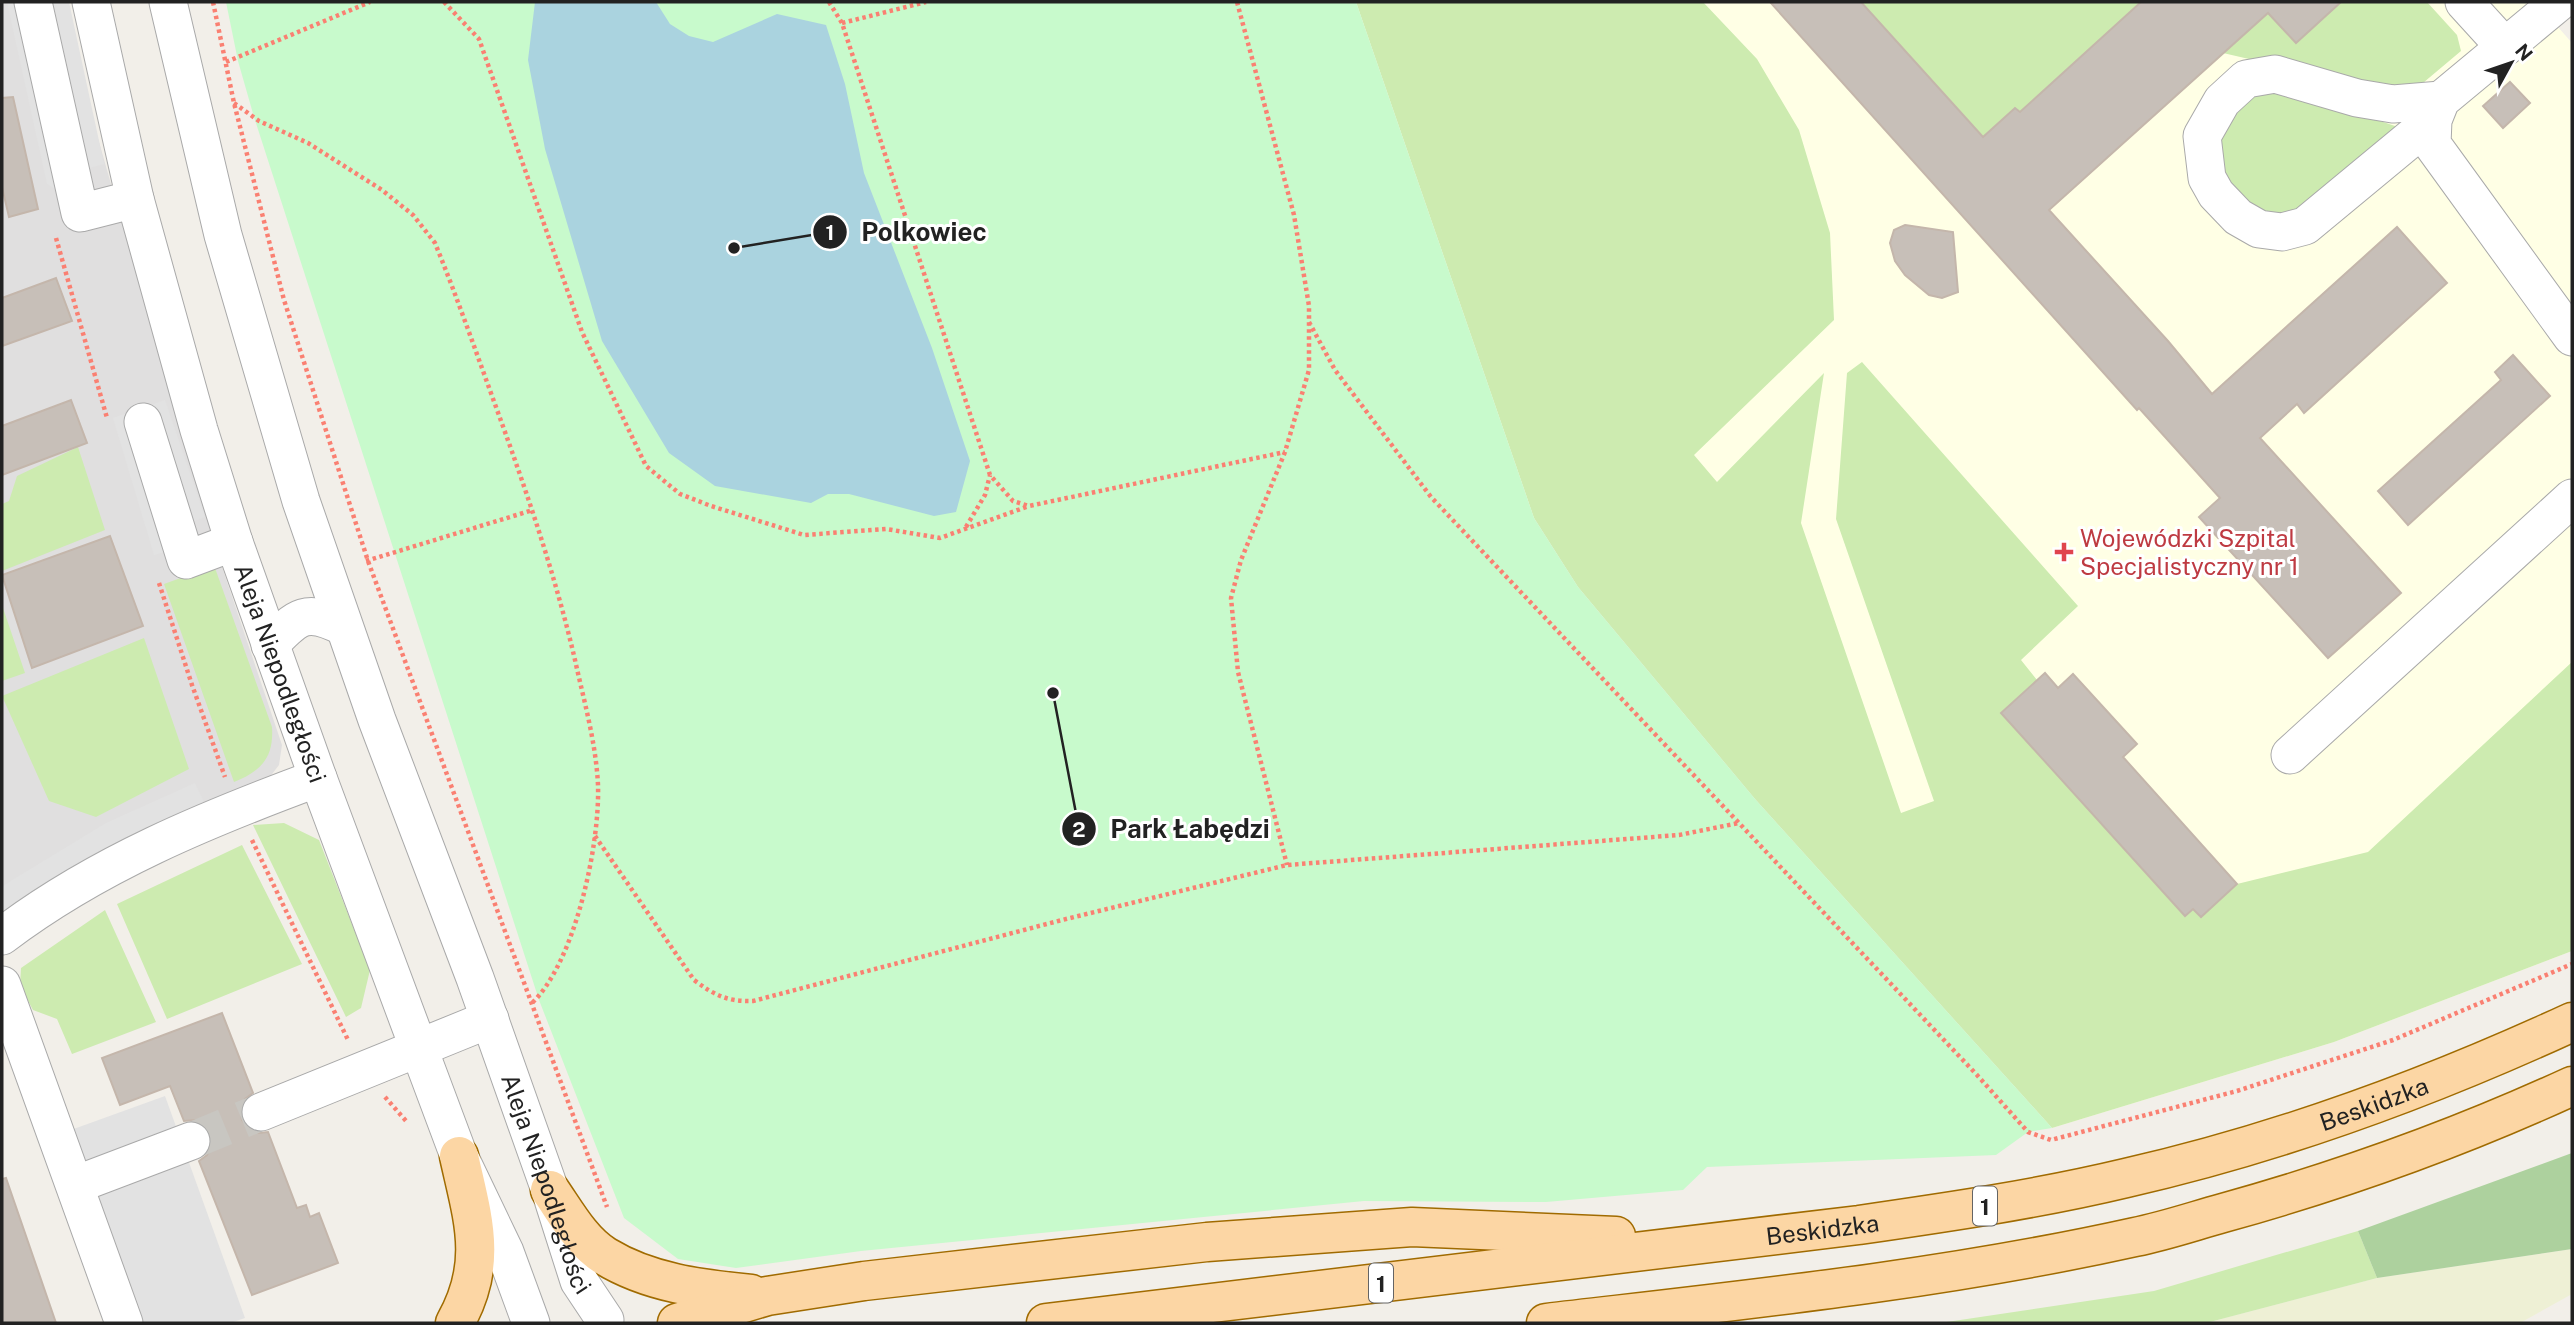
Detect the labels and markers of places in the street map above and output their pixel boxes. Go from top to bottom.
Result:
callout: Polkowiec [812,209,1001,256]
place label: Wojewódzki Szpital Specjalistyczny nr 1 [2080,524,2299,580]
marker: Wojewódzki Szpital Specjalistyczny nr 1 [2054,542,2074,562]
callout: Park Łabędzi [1061,806,1283,853]

